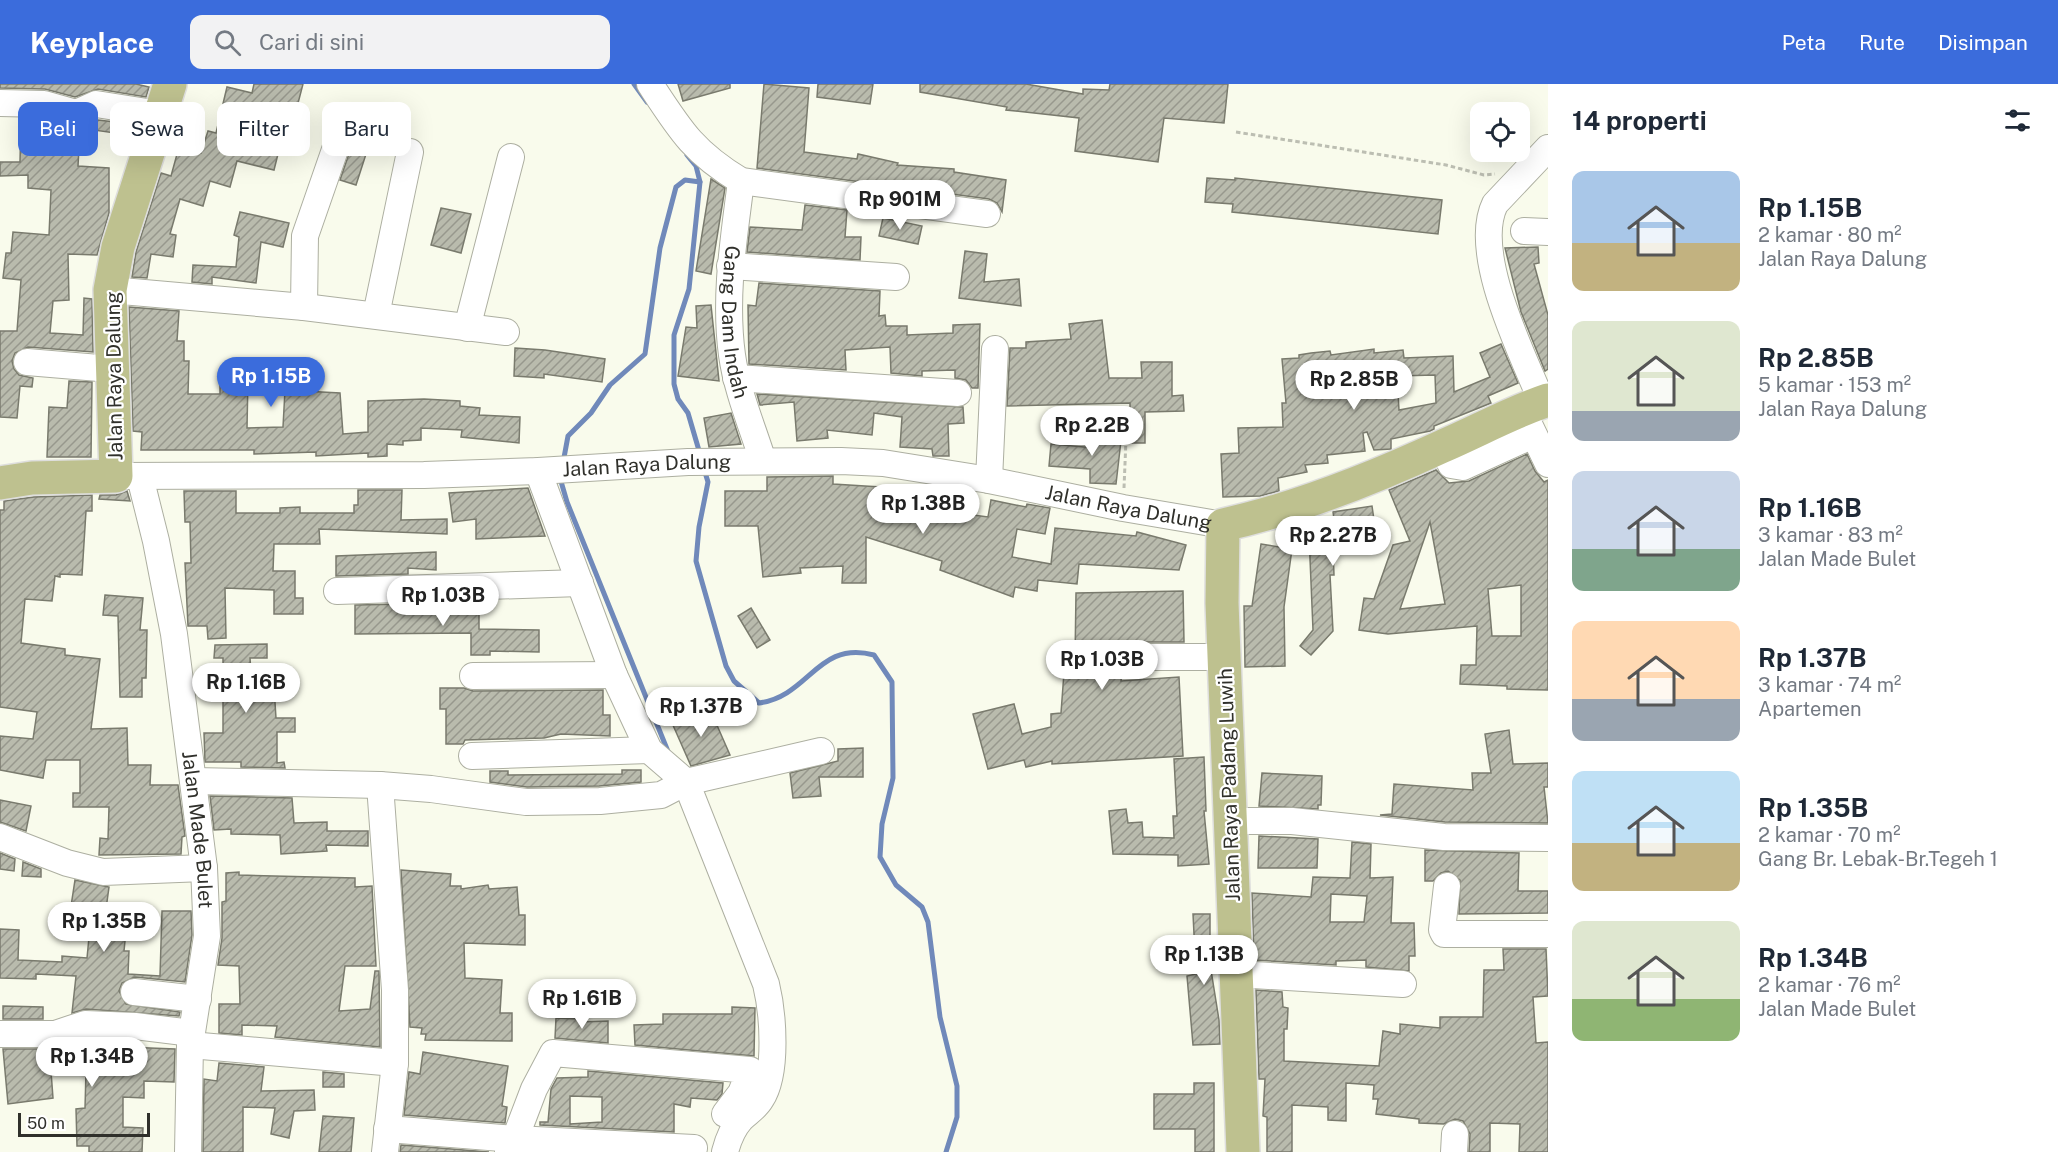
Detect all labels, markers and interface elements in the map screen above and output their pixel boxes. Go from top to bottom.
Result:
search box [190,15,610,69]
text: Keyplace [30,26,154,59]
icon: search [211,26,244,59]
text: Cari di sini [259,29,364,55]
text: Peta [1782,30,1826,55]
text: Rute [1859,30,1905,55]
text: Disimpan [1938,30,2028,55]
chip: Beli [18,102,98,156]
chip: Sewa [110,102,205,156]
chip: Filter [217,102,310,156]
chip: Baru [322,102,411,156]
map controls [1470,102,1530,162]
button: locate [1470,102,1530,162]
icon: filters [2001,104,2034,137]
text: 14 properti [1572,105,1707,136]
pin: Rp 901M [845,180,955,231]
text: Rp 901M [858,187,942,211]
text: Rp 1.15B [1758,192,1862,223]
icon: home [1620,195,1692,267]
text: 2 kamar · 80 m² [1758,223,1902,247]
street label: Gang Dam Indah [717,245,753,401]
text: Jalan Raya Dalung [1758,247,1927,271]
street label: Jalan Raya Dalung [101,291,127,461]
text: Rp 2.85B [1758,342,1874,373]
icon: home [1620,345,1692,417]
pin: Rp 1.15B [209,357,333,408]
pin: Rp 2.85B [1292,360,1416,411]
text: Rp 1.15B [231,364,311,388]
text: Rp 2.85B [1309,367,1399,391]
text: 5 kamar · 153 m² [1758,373,1911,397]
text: Jalan Raya Dalung [1758,397,1927,421]
pin: Rp 2.2B [1037,406,1147,457]
text: Rp 2.2B [1054,413,1130,437]
street label: Jalan Raya Dalung [562,450,731,482]
street label: Jalan Raya Dalung [1043,480,1214,535]
pin: Rp 1.38B [861,484,985,535]
text: Rp 1.38B [881,491,965,515]
text: Rp 1.16B [1758,492,1862,523]
icon: home [1620,495,1692,567]
pin: Rp 2.27B [1271,516,1395,567]
text: Rp 2.27B [1289,523,1377,547]
text: 3 kamar · 83 m² [1758,523,1903,547]
text: Jalan Made Bulet [1758,547,1916,571]
pin: Rp 1.03B [381,576,505,627]
text: Rp 1.03B [401,583,485,607]
pin: Rp 1.03B [1040,640,1164,691]
text: Rp 1.37B [1758,642,1867,673]
icon: home [1620,645,1692,717]
text: Rp 1.03B [1060,647,1144,671]
pin: Rp 1.16B [184,663,308,714]
street label: Jalan Raya Padang Luwih [1213,668,1245,902]
text: Rp 1.16B [206,670,286,694]
text: 3 kamar · 74 m² [1758,673,1901,697]
pin: Rp 1.37B [639,687,763,738]
text: Rp 1.37B [659,694,743,718]
text: Apartemen [1758,697,1862,721]
street label: Jalan Made Bulet [177,750,218,909]
text: Rp 1.35B [1758,792,1868,823]
icon: home [1620,795,1692,867]
text: 2 kamar · 70 m² [1758,823,1900,847]
text: Gang Br. Lebak-Br.Tegeh 1 [1758,847,1998,871]
pin: Rp 1.35B [42,902,166,953]
text: Rp 1.35B [62,909,146,933]
pin: Rp 1.13B [1142,935,1266,986]
text: Rp 1.13B [1164,942,1244,966]
text: Rp 1.34B [1758,942,1868,973]
icon: home [1620,945,1692,1017]
text: 2 kamar · 76 m² [1758,973,1901,997]
pin: Rp 1.61B [520,979,644,1030]
text: Rp 1.61B [542,986,622,1010]
text: Jalan Made Bulet [1758,997,1916,1021]
pin: Rp 1.34B [30,1037,154,1088]
text: Rp 1.34B [50,1044,134,1068]
scale bar [18,1110,150,1138]
text: 50 m [27,1114,65,1133]

